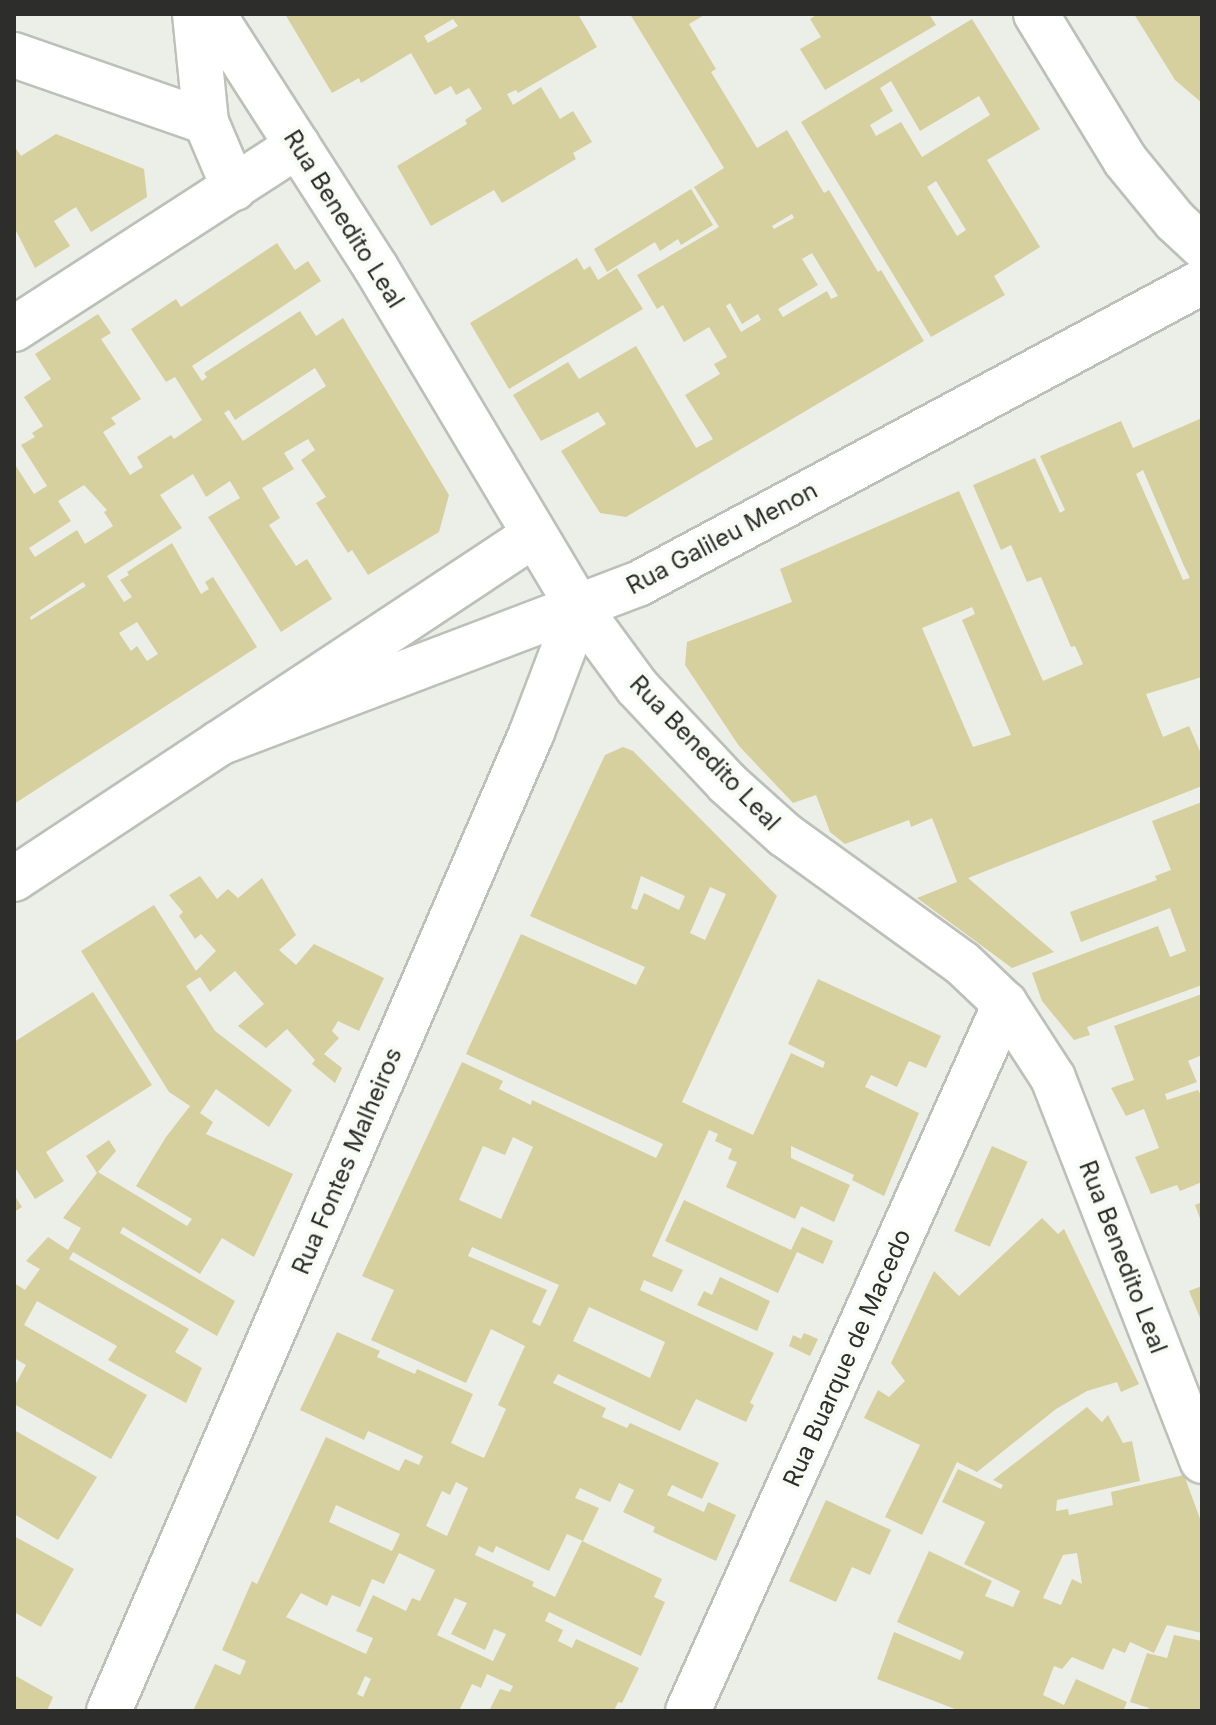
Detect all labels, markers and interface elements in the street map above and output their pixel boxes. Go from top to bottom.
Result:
street label: Rua Benedito Leal [278,125,410,313]
street label: Rua Galileu Menon [622,476,822,600]
street label: Rua Benedito Leal [624,670,786,836]
street label: Rua Fontes Malheiros [286,1043,408,1279]
street label: Rua Benedito Leal [1073,1157,1173,1357]
street label: Rua Buarque de Macedo [777,1225,917,1491]

